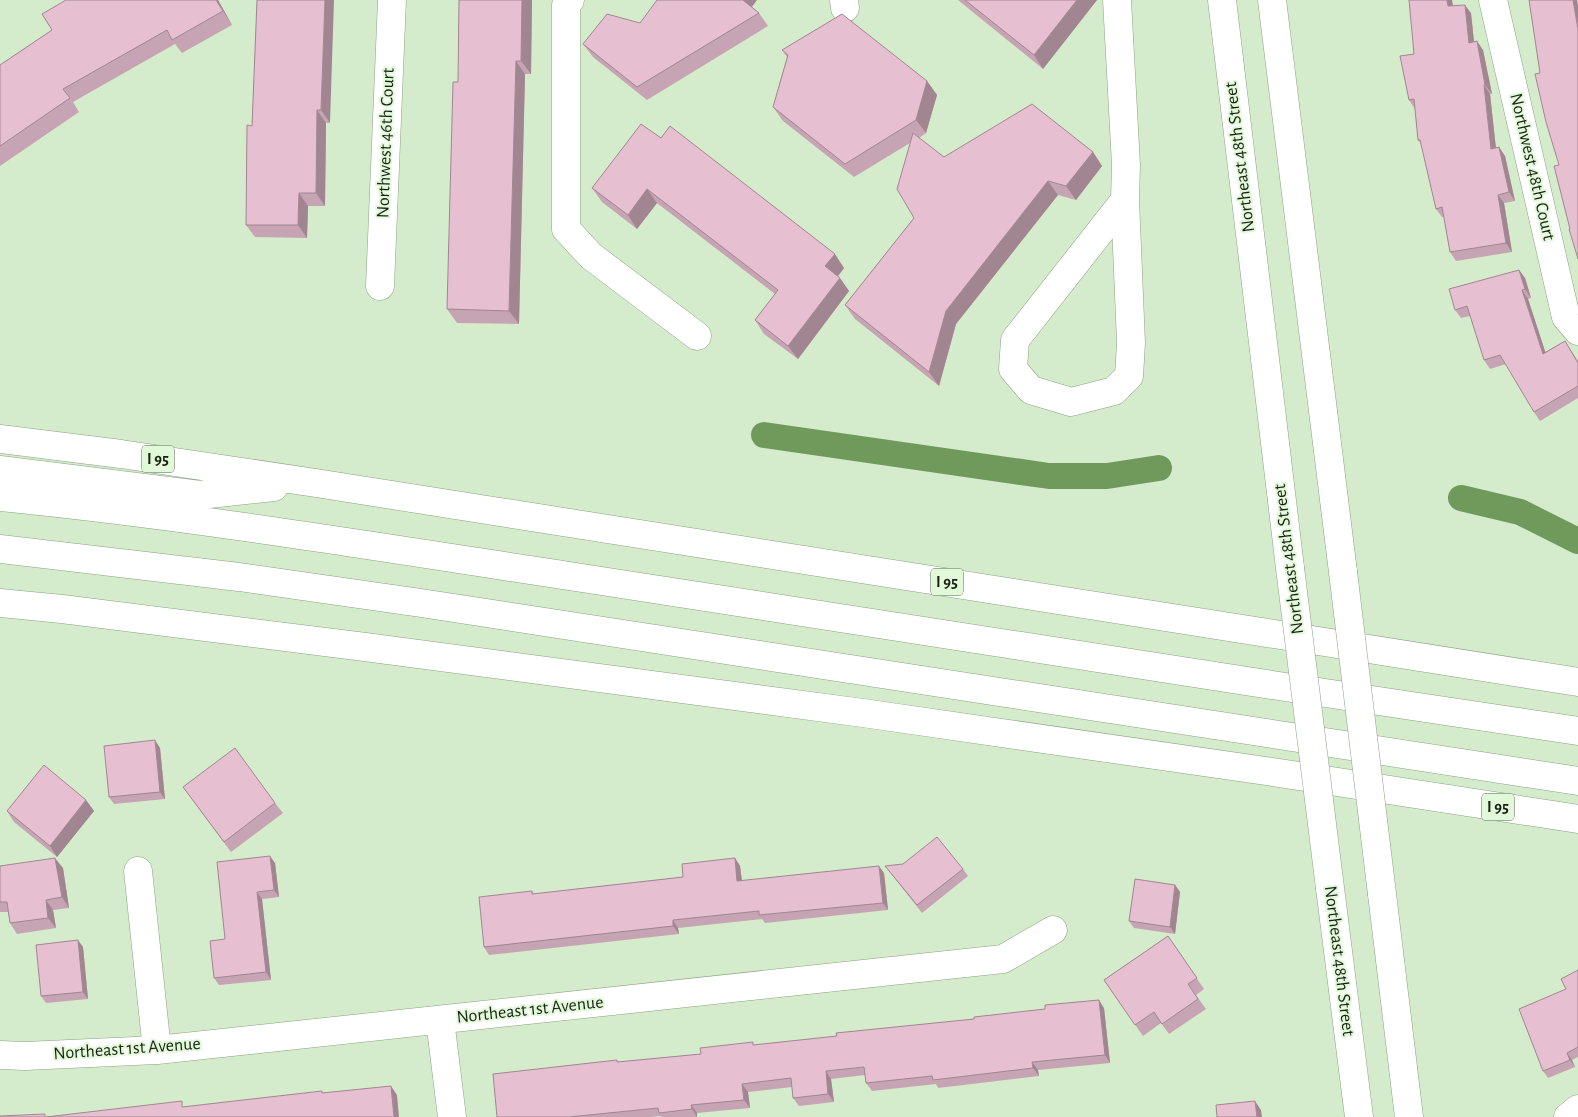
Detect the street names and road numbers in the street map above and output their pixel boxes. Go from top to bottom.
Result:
street label: Northwest 46th Court [374,67,398,218]
street label: Northeast 48th Street [1222,81,1258,233]
street label: Northwest 48th Court [1506,92,1558,243]
road number: I 95 [142,446,174,472]
street label: Northeast 48th Street [1271,483,1307,635]
road number: I 95 [931,568,963,596]
road number: I 95 [1482,794,1514,820]
street label: Northeast 48th Street [1321,885,1357,1037]
street label: Northeast 1st Avenue [456,993,604,1027]
street label: Northeast 1st Avenue [53,1035,201,1063]

